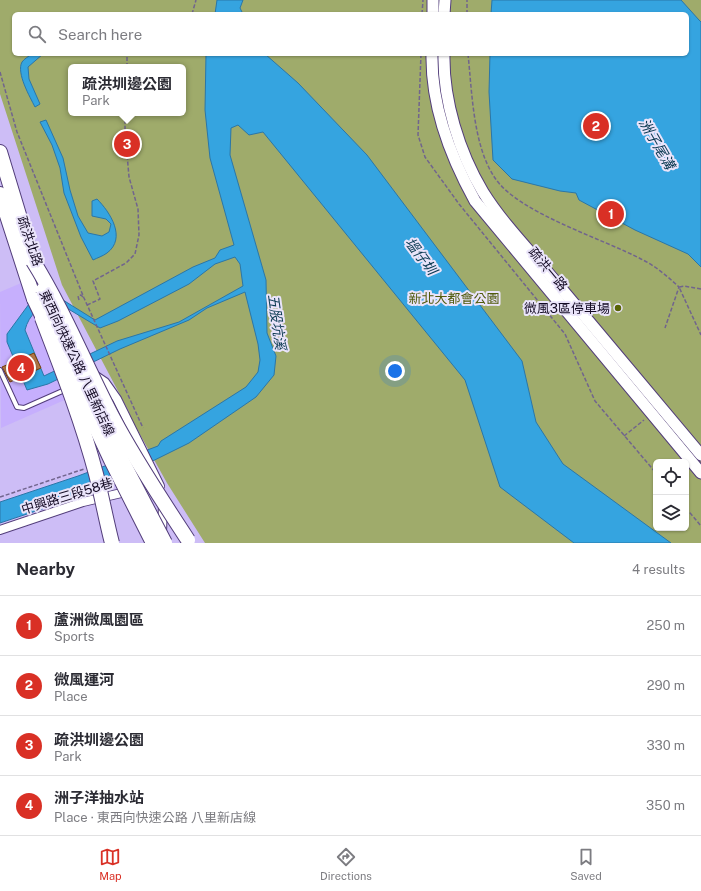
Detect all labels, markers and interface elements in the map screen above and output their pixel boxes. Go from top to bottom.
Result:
search box [12,12,689,56]
icon: search [26,23,48,45]
text: Search here [58,26,142,43]
popup [68,64,186,116]
text: 疏洪圳邊公園 [82,75,172,92]
text: Park [82,93,110,108]
pin: 2 [583,111,609,141]
water label: 洲子尾溝 [636,116,679,174]
pin: 3 [114,129,140,159]
pin: 1 [598,199,624,229]
street label: 疏洪北路 [14,214,46,268]
water label: 塭仔圳 [402,234,441,279]
street label: 疏洪一路 [526,244,570,294]
street label: 東西向快速公路 八里新店線 [37,288,117,438]
park label: 新北大都會公園 [408,291,500,306]
water label: 五股坑溪 [265,293,289,353]
place label: 微風3區停車場 [524,301,610,316]
marker: 微風3區停車場 [613,303,623,313]
pin: 4 [8,353,34,383]
your location [385,361,405,381]
map controls [653,459,689,531]
button: locate [653,459,689,495]
street label: 中興路三段58巷 [20,475,114,517]
button: layers [653,495,689,531]
text: Nearby [16,559,75,579]
text: 4 results [632,562,685,577]
text: 蘆洲微風園區 [54,611,144,628]
text: 1 [26,618,32,633]
text: 250 m [647,618,685,633]
text: Sports [54,629,94,644]
text: 微風運河 [54,671,114,688]
text: 2 [25,678,33,693]
text: 290 m [647,678,685,693]
text: Place [54,689,88,704]
text: 疏洪圳邊公園 [54,731,144,748]
text: 3 [25,738,33,753]
text: 330 m [646,738,685,753]
text: Park [54,749,82,764]
text: 洲子洋抽水站 [54,789,144,806]
text: 4 [25,798,33,813]
text: 350 m [646,798,685,813]
text: Place · 東西向快速公路 八里新店線 [54,810,256,825]
tab: Map [99,846,122,882]
tab: Directions [320,846,372,882]
tab: Saved [570,846,602,882]

